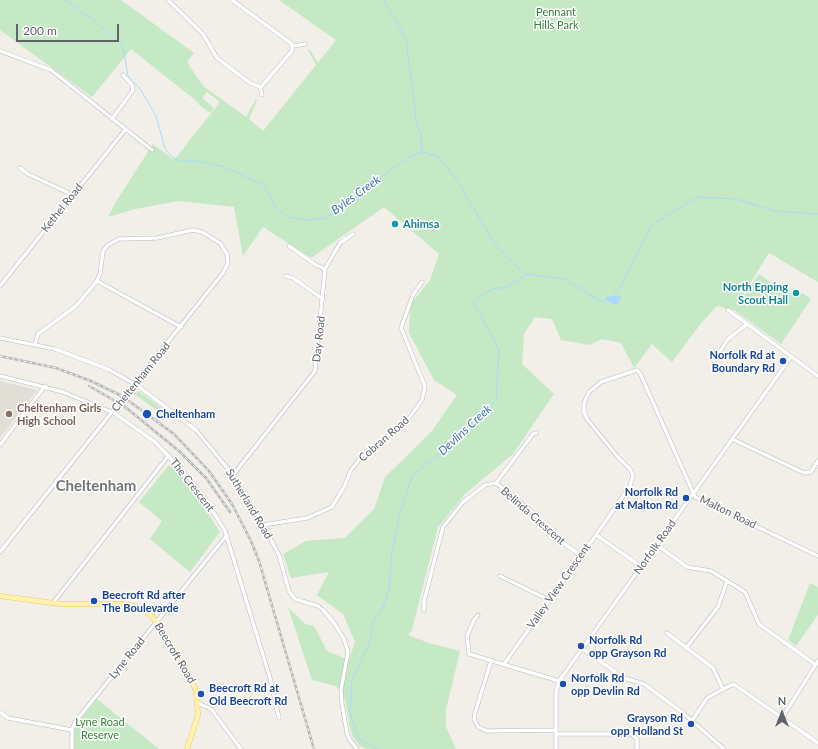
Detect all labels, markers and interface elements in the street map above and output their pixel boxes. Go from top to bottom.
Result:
park label: Pennant Hills Park [533,5,579,31]
scale bar [18,16,121,42]
text: 200 m [23,23,57,38]
water label: Byles Creek [329,172,383,218]
street label: Kethel Road [39,181,85,235]
place label: Ahimsa [403,217,439,231]
marker: Ahimsa [390,219,400,229]
place label: North Epping Scout Hall [723,280,788,306]
marker: North Epping Scout Hall [791,288,801,298]
street label: Day Road [310,315,328,363]
street label: Cheltenham Road [109,340,173,414]
place label: Norfolk Rd at Boundary Rd [710,348,775,374]
marker: Norfolk Rd at Boundary Rd [778,356,788,366]
place label: Cheltenham Girls High School [17,401,101,427]
water label: Devlins Creek [435,402,495,458]
place label: Cheltenham [156,407,215,421]
marker: Cheltenham [141,408,153,420]
marker: Cheltenham Girls High School [4,409,14,419]
street label: Cobran Road [356,414,412,464]
street label: The Crescent [167,456,217,514]
street label: Sutherland Road [223,467,275,541]
district label: Cheltenham [56,477,136,495]
street label: Belinda Crescent [498,484,568,548]
place label: Norfolk Rd at Malton Rd [615,485,678,511]
marker: Norfolk Rd at Malton Rd [681,493,691,503]
street label: Malton Road [697,493,759,531]
street label: Norfolk Road [631,517,679,577]
street label: Valley View Crescent [525,541,593,631]
place label: Beecroft Rd after The Boulevarde [102,588,186,614]
marker: Beecroft Rd after The Boulevarde [89,596,99,606]
street label: Beecroft Road [152,620,198,686]
place label: Norfolk Rd opp Grayson Rd [589,633,667,659]
street label: Lyne Road [106,635,148,681]
marker: Norfolk Rd opp Grayson Rd [576,641,586,651]
place label: Norfolk Rd opp Devlin Rd [571,671,640,697]
marker: Norfolk Rd opp Devlin Rd [558,679,568,689]
place label: Beecroft Rd at Old Beecroft Rd [209,681,287,707]
marker: Beecroft Rd at Old Beecroft Rd [196,689,206,699]
north arrow [762,693,802,733]
text: N [778,694,786,707]
place label: Grayson Rd opp Holland St [611,711,683,737]
park label: Lyne Road Reserve [75,715,125,741]
marker: Grayson Rd opp Holland St [686,719,696,729]

